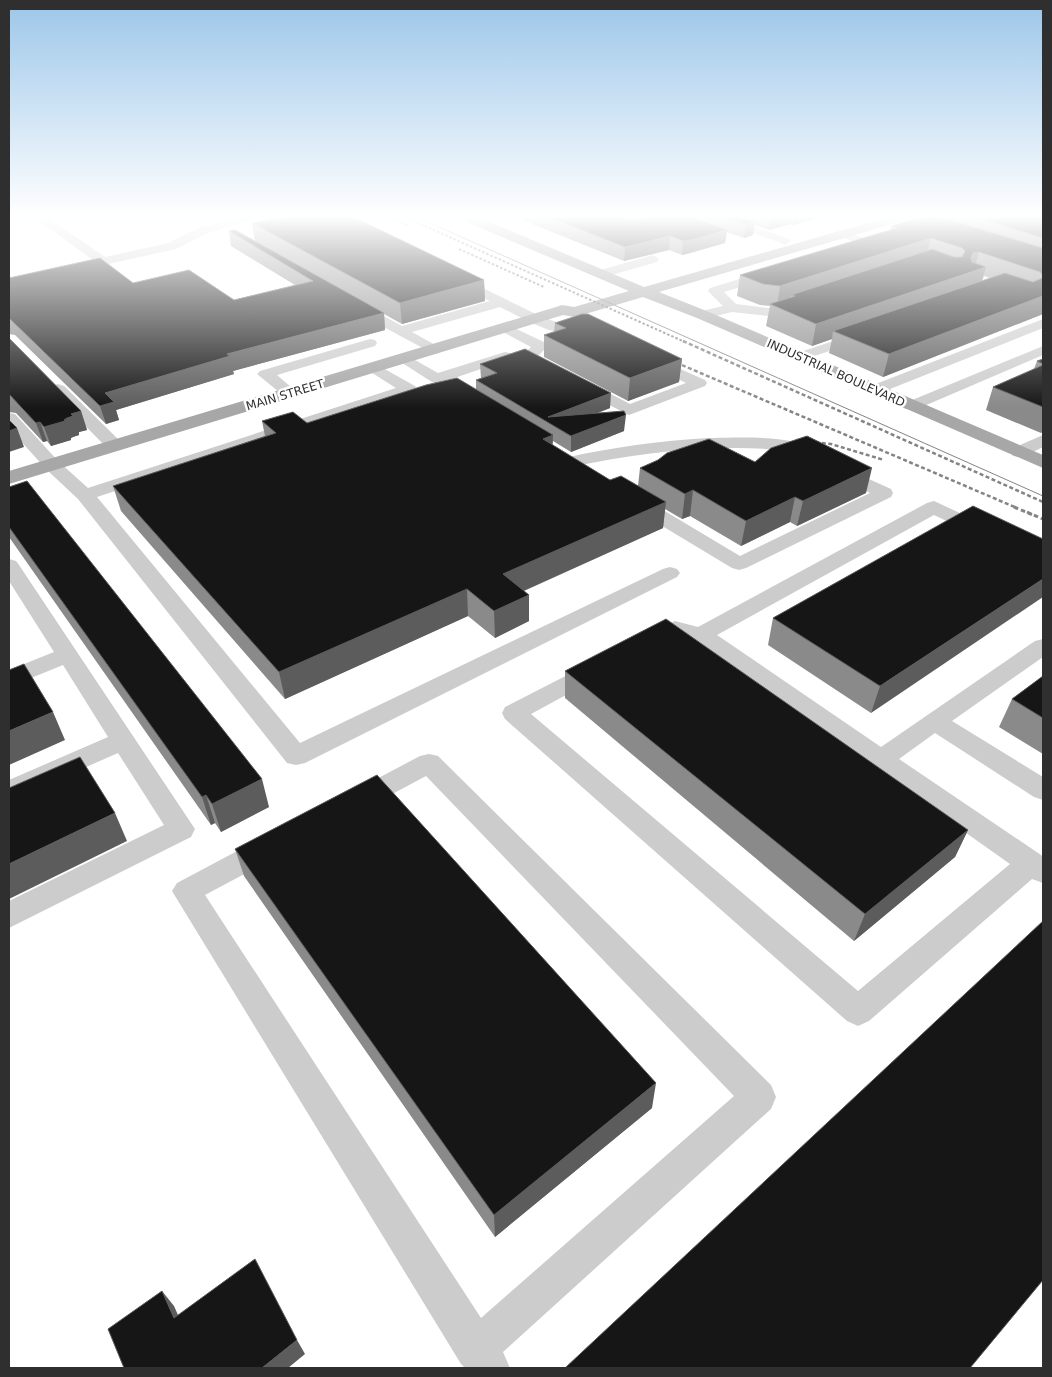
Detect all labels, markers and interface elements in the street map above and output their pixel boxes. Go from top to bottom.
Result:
street label: INDUSTRIAL BOULEVARD [765,336,907,410]
street label: MAIN STREET [244,376,326,413]

